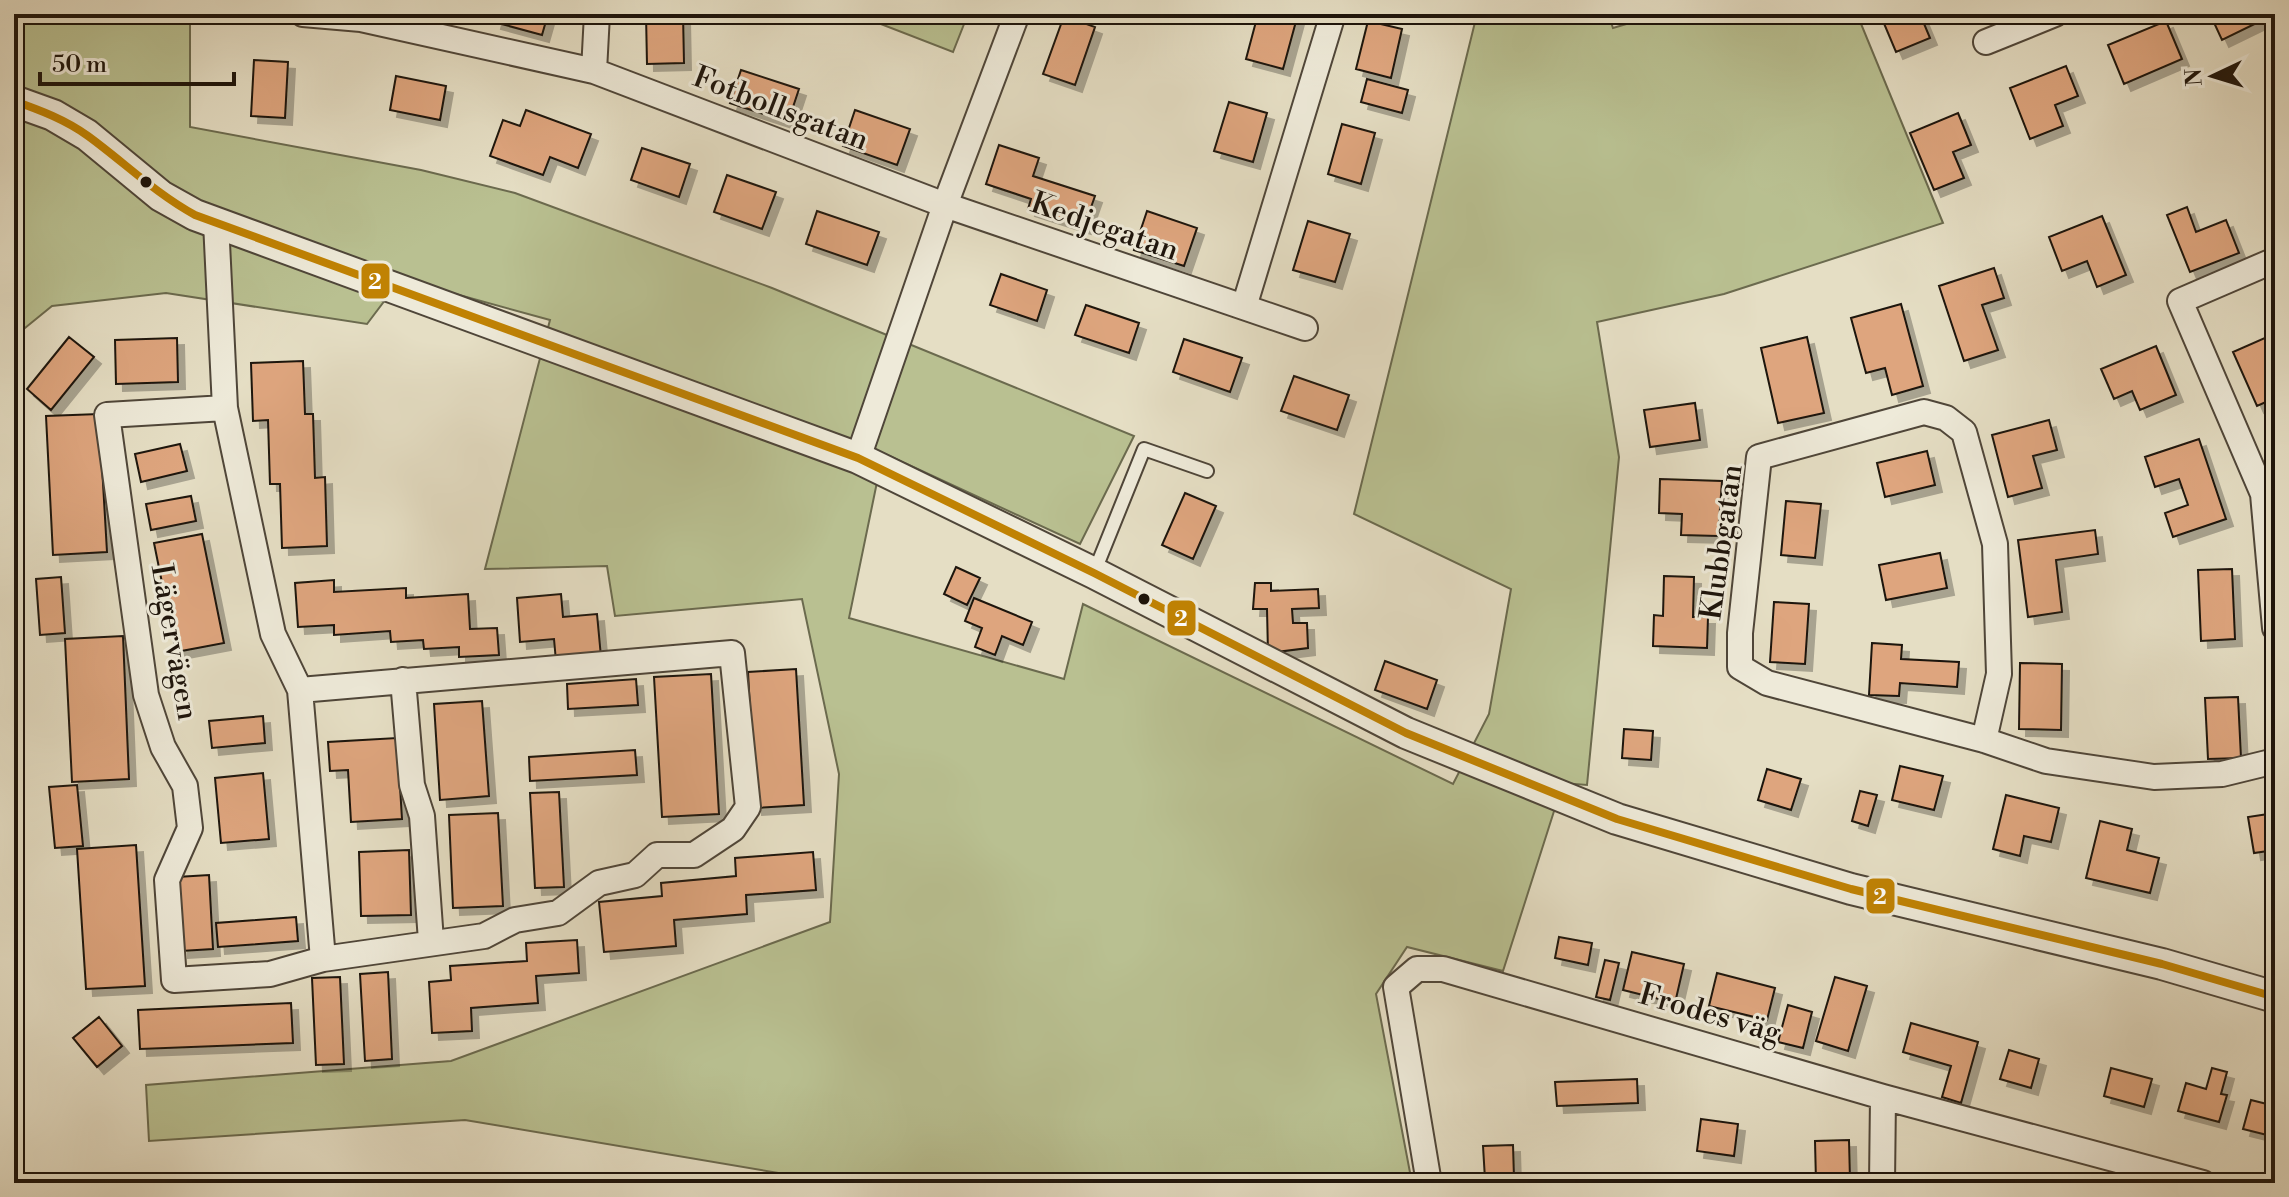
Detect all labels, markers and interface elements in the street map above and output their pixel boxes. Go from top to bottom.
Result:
scale bar [40,36,234,86]
north arrow [2173,36,2253,116]
text: 50 m [52,50,107,80]
street label: Fotbollsgatan [688,58,874,160]
text: N [2180,67,2209,87]
unlabelled marker [138,174,154,190]
street label: Kedjegatan [1026,184,1184,270]
line badge: 2 [360,262,391,300]
text: 2 [368,269,382,296]
street label: Klubbgatan [1692,462,1752,622]
street label: Lägervägen [142,561,206,723]
unlabelled marker [1136,591,1152,607]
line badge: 2 [1166,599,1197,637]
text: 2 [1174,606,1188,633]
line badge: 2 [1865,877,1896,915]
text: 2 [1873,884,1887,911]
street label: Frodes väg [1634,976,1786,1052]

